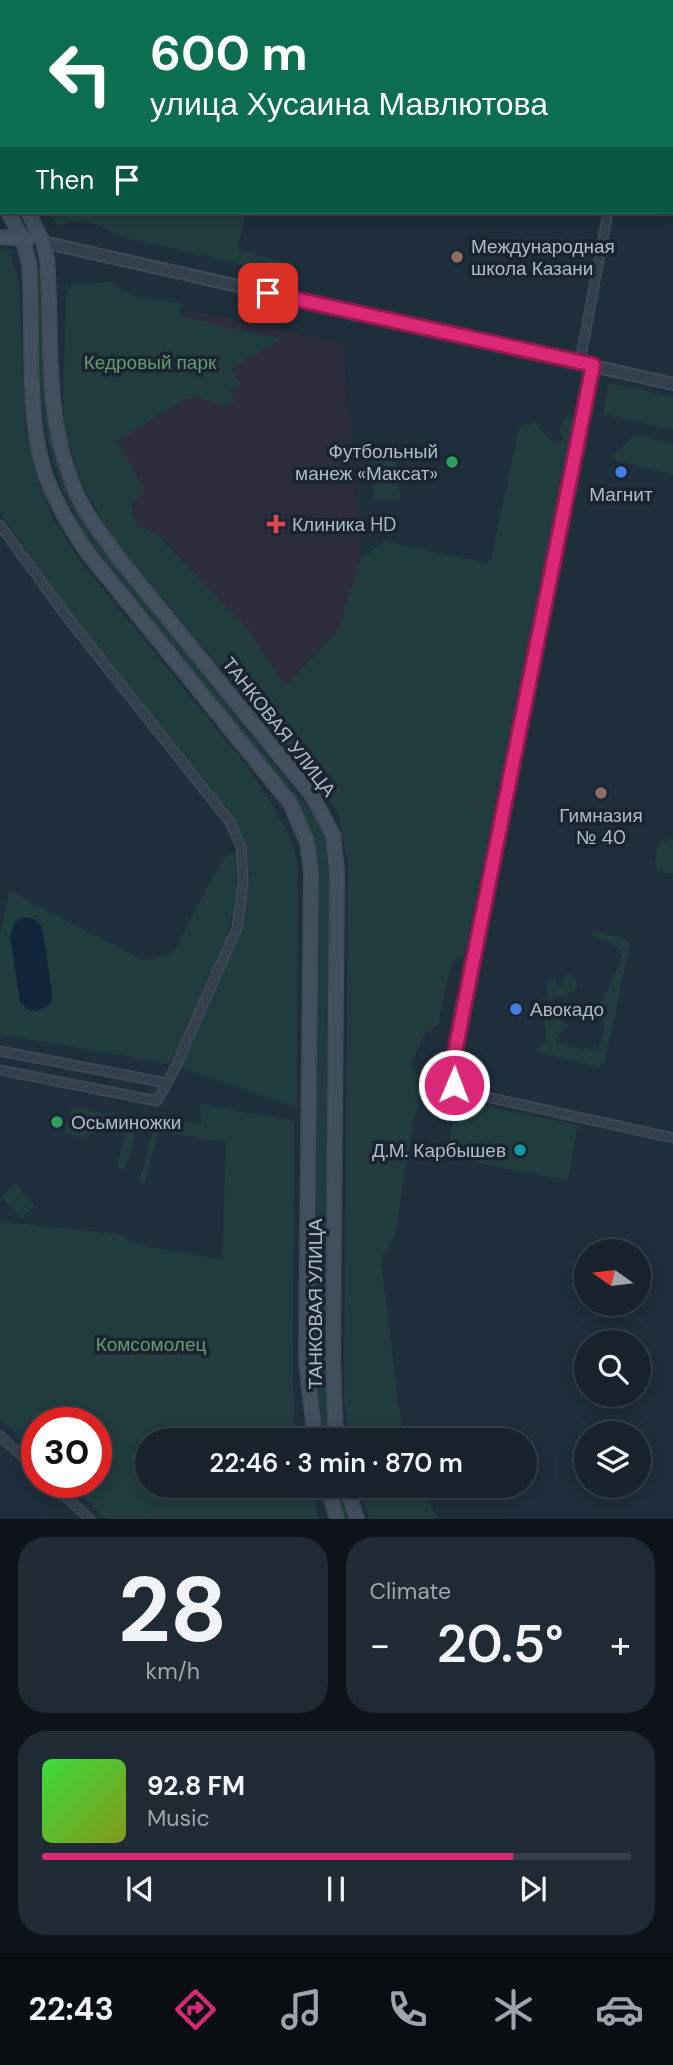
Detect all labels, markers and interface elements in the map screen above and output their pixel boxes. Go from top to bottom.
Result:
text: 600 m [150,21,308,85]
icon: left [35,28,126,119]
text: улица Хусаина Мавлютова [150,83,548,125]
icon: arrive [108,161,146,199]
text: Then [35,163,94,197]
place label: Международная школа Казани [471,234,615,281]
marker: Международная школа Казани [449,249,465,265]
pin [238,263,298,323]
icon: arrive [249,274,287,312]
park label: Кедровый парк [84,350,217,375]
place label: Футбольный манеж «Максат» [295,439,438,486]
marker: Футбольный манеж «Максат» [444,454,460,470]
marker: Магнит [613,464,629,480]
place label: Магнит [589,482,653,507]
place label: Клиника HD [292,512,396,537]
marker: Клиника HD [266,514,286,534]
street label: ТАНКОВАЯ УЛИЦА [217,652,342,802]
marker: Гимназия № 40 [593,785,609,801]
place label: Гимназия № 40 [559,803,643,850]
place label: Авокадо [530,997,604,1022]
marker: Авокадо [508,1001,524,1017]
position arrow [417,1048,491,1122]
place label: Осьминожки [71,1110,181,1135]
marker: Осьминожки [49,1114,65,1130]
place label: Д.М. Карбышев [372,1138,506,1163]
marker: Д.М. Карбышев [512,1142,528,1158]
street label: ТАНКОВАЯ УЛИЦА [303,1218,328,1389]
north arrow [574,1239,651,1316]
map controls [574,1239,651,1498]
button: search [574,1330,651,1407]
park label: Комсомолец [96,1332,206,1357]
speed limit sign: 30 [21,1407,112,1498]
button: layers [574,1421,651,1498]
text: 22:46 · 3 min · 870 m [209,1446,463,1480]
text: 28 [118,1551,227,1669]
text: Climate [370,1576,451,1606]
text: 20.5° [437,1610,564,1678]
text: − [370,1620,390,1670]
text: + [610,1620,631,1670]
text: km/h [146,1656,200,1686]
text: 92.8 FM [147,1769,245,1803]
text: Music [147,1803,210,1833]
icon: previous [121,1870,159,1908]
icon: pause [317,1870,355,1908]
icon: next [514,1870,552,1908]
icon: directions [171,1985,220,2034]
icon: music [277,1985,326,2034]
icon: phone [383,1985,432,2034]
icon: climate [489,1985,538,2034]
icon: car [595,1985,644,2034]
text: 22:43 [29,1988,114,2030]

